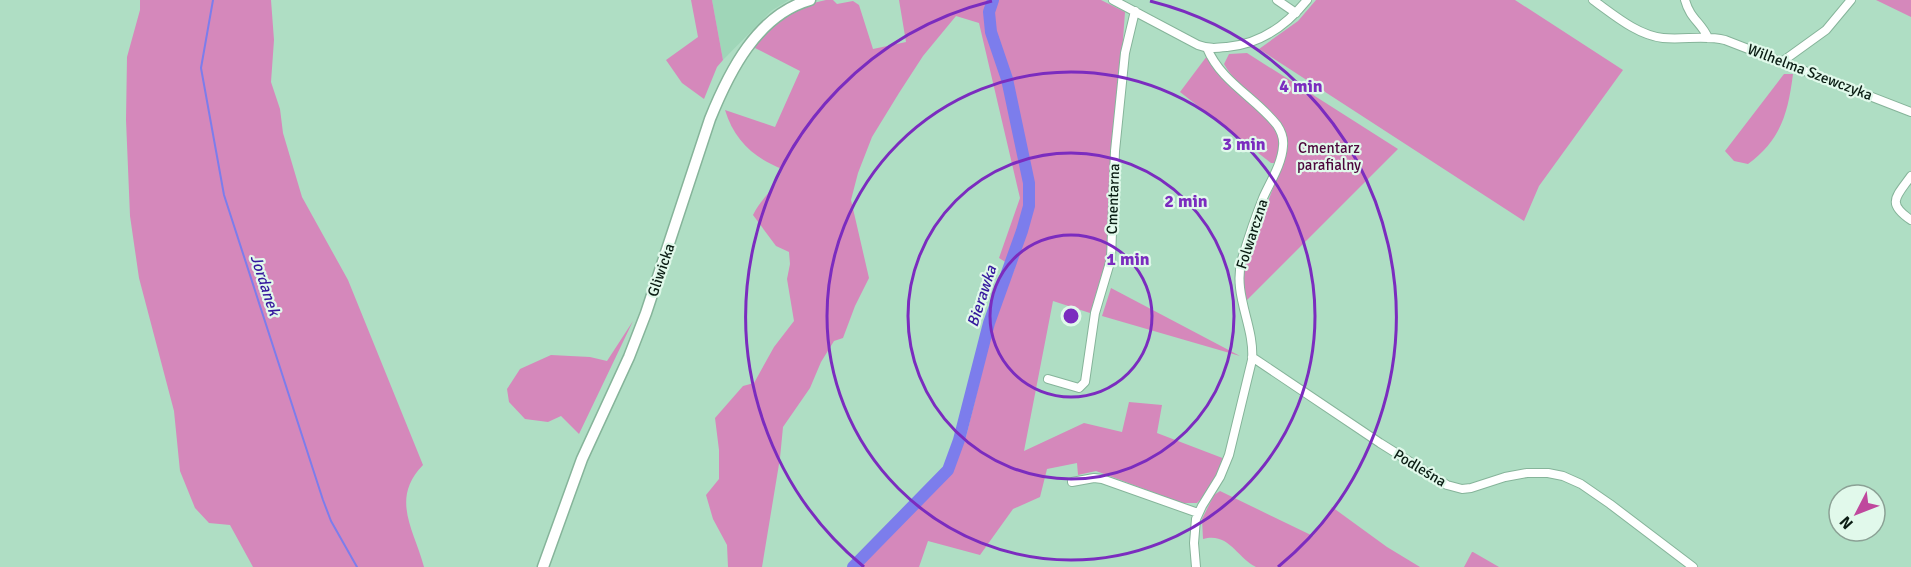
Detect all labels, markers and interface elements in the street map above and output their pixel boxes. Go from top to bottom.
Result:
street label: Wilhelma Szewczyka [1745,40,1875,104]
text: 4 min [1279,75,1323,97]
text: 3 min [1222,133,1266,155]
park label: Cmentarz parafialny [1297,139,1361,174]
street label: Cmentarna [1103,163,1123,235]
text: 2 min [1164,190,1208,212]
street label: Folwarczna [1232,197,1272,271]
street label: Gliwicka [644,241,678,299]
text: 1 min [1106,248,1150,270]
water label: Jordanek [246,252,285,320]
water label: Bierawka [963,262,1002,330]
centre of rings [1061,306,1081,326]
street label: Podleśna [1391,445,1449,491]
north arrow [1827,483,1887,543]
text: N [1835,512,1858,533]

